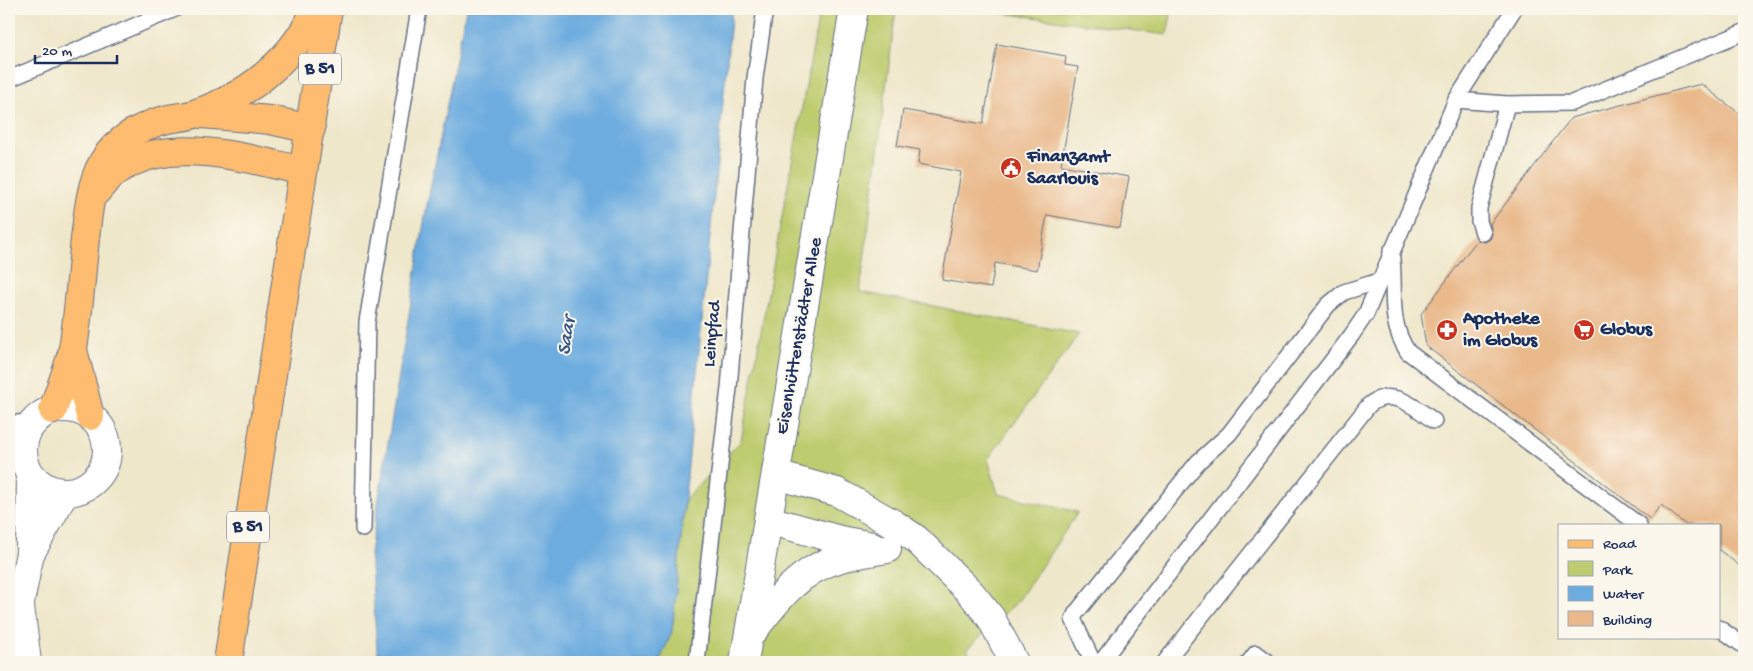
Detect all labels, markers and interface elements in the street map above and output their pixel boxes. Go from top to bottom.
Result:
scale bar [35,32,118,64]
text: 20 m [42,43,72,61]
road number: B 51 [299,54,341,85]
place label: Finanzamt Saarlouis [1026,146,1112,191]
public building icon: Finanzamt Saarlouis [999,156,1023,180]
street label: Eisenhüttenstädter Allee [771,236,829,436]
street label: Leinpfad [699,298,728,368]
place label: Apotheke im Globus [1462,308,1541,353]
water label: Saar [554,311,583,357]
pharmacy icon: Apotheke im Globus [1435,318,1459,342]
supermarket icon: Globus [1572,318,1596,342]
place label: Globus [1600,319,1653,342]
road number: B 51 [227,512,269,542]
legend [1558,524,1720,638]
text: Road [1603,536,1637,554]
text: Park [1602,562,1633,580]
text: Water [1603,586,1645,604]
text: Building [1602,612,1652,630]

